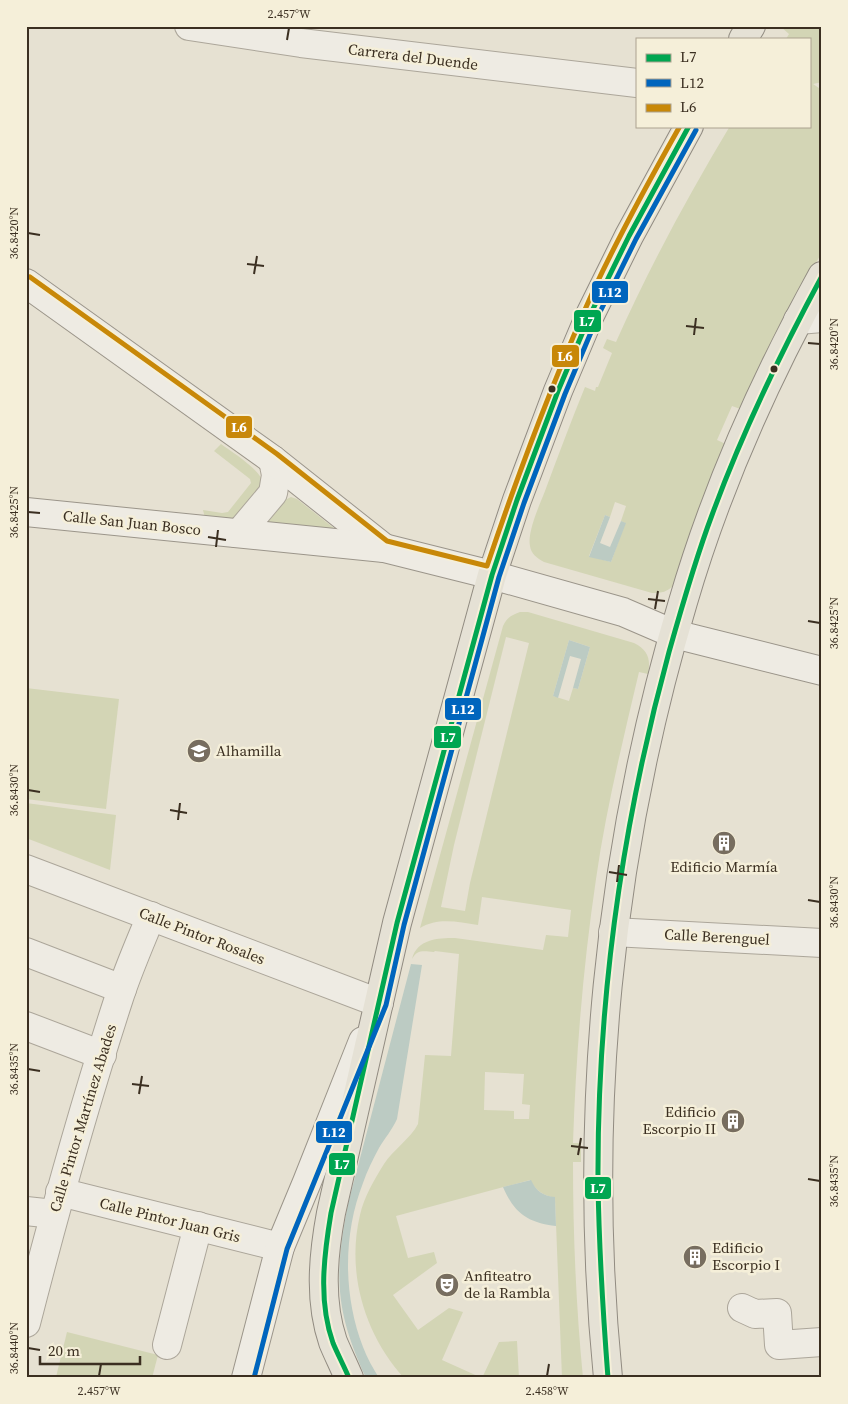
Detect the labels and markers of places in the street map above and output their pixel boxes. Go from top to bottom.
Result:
unlabelled marker [769,364,779,374]
unlabelled marker [547,384,557,394]
school or university icon: Alhamilla [186,738,212,764]
place label: Alhamilla [216,740,282,761]
building icon: Edificio Marmía [711,830,737,856]
place label: Edificio Marmía [670,856,778,877]
place label: Edificio Escorpio II [642,1101,716,1139]
building icon: Edificio Escorpio II [720,1108,746,1134]
place label: Edificio Escorpio I [712,1237,780,1275]
building icon: Edificio Escorpio I [682,1244,708,1270]
place label: Anfiteatro de la Rambla [464,1265,551,1303]
theatre icon: Anfiteatro de la Rambla [434,1272,460,1298]

